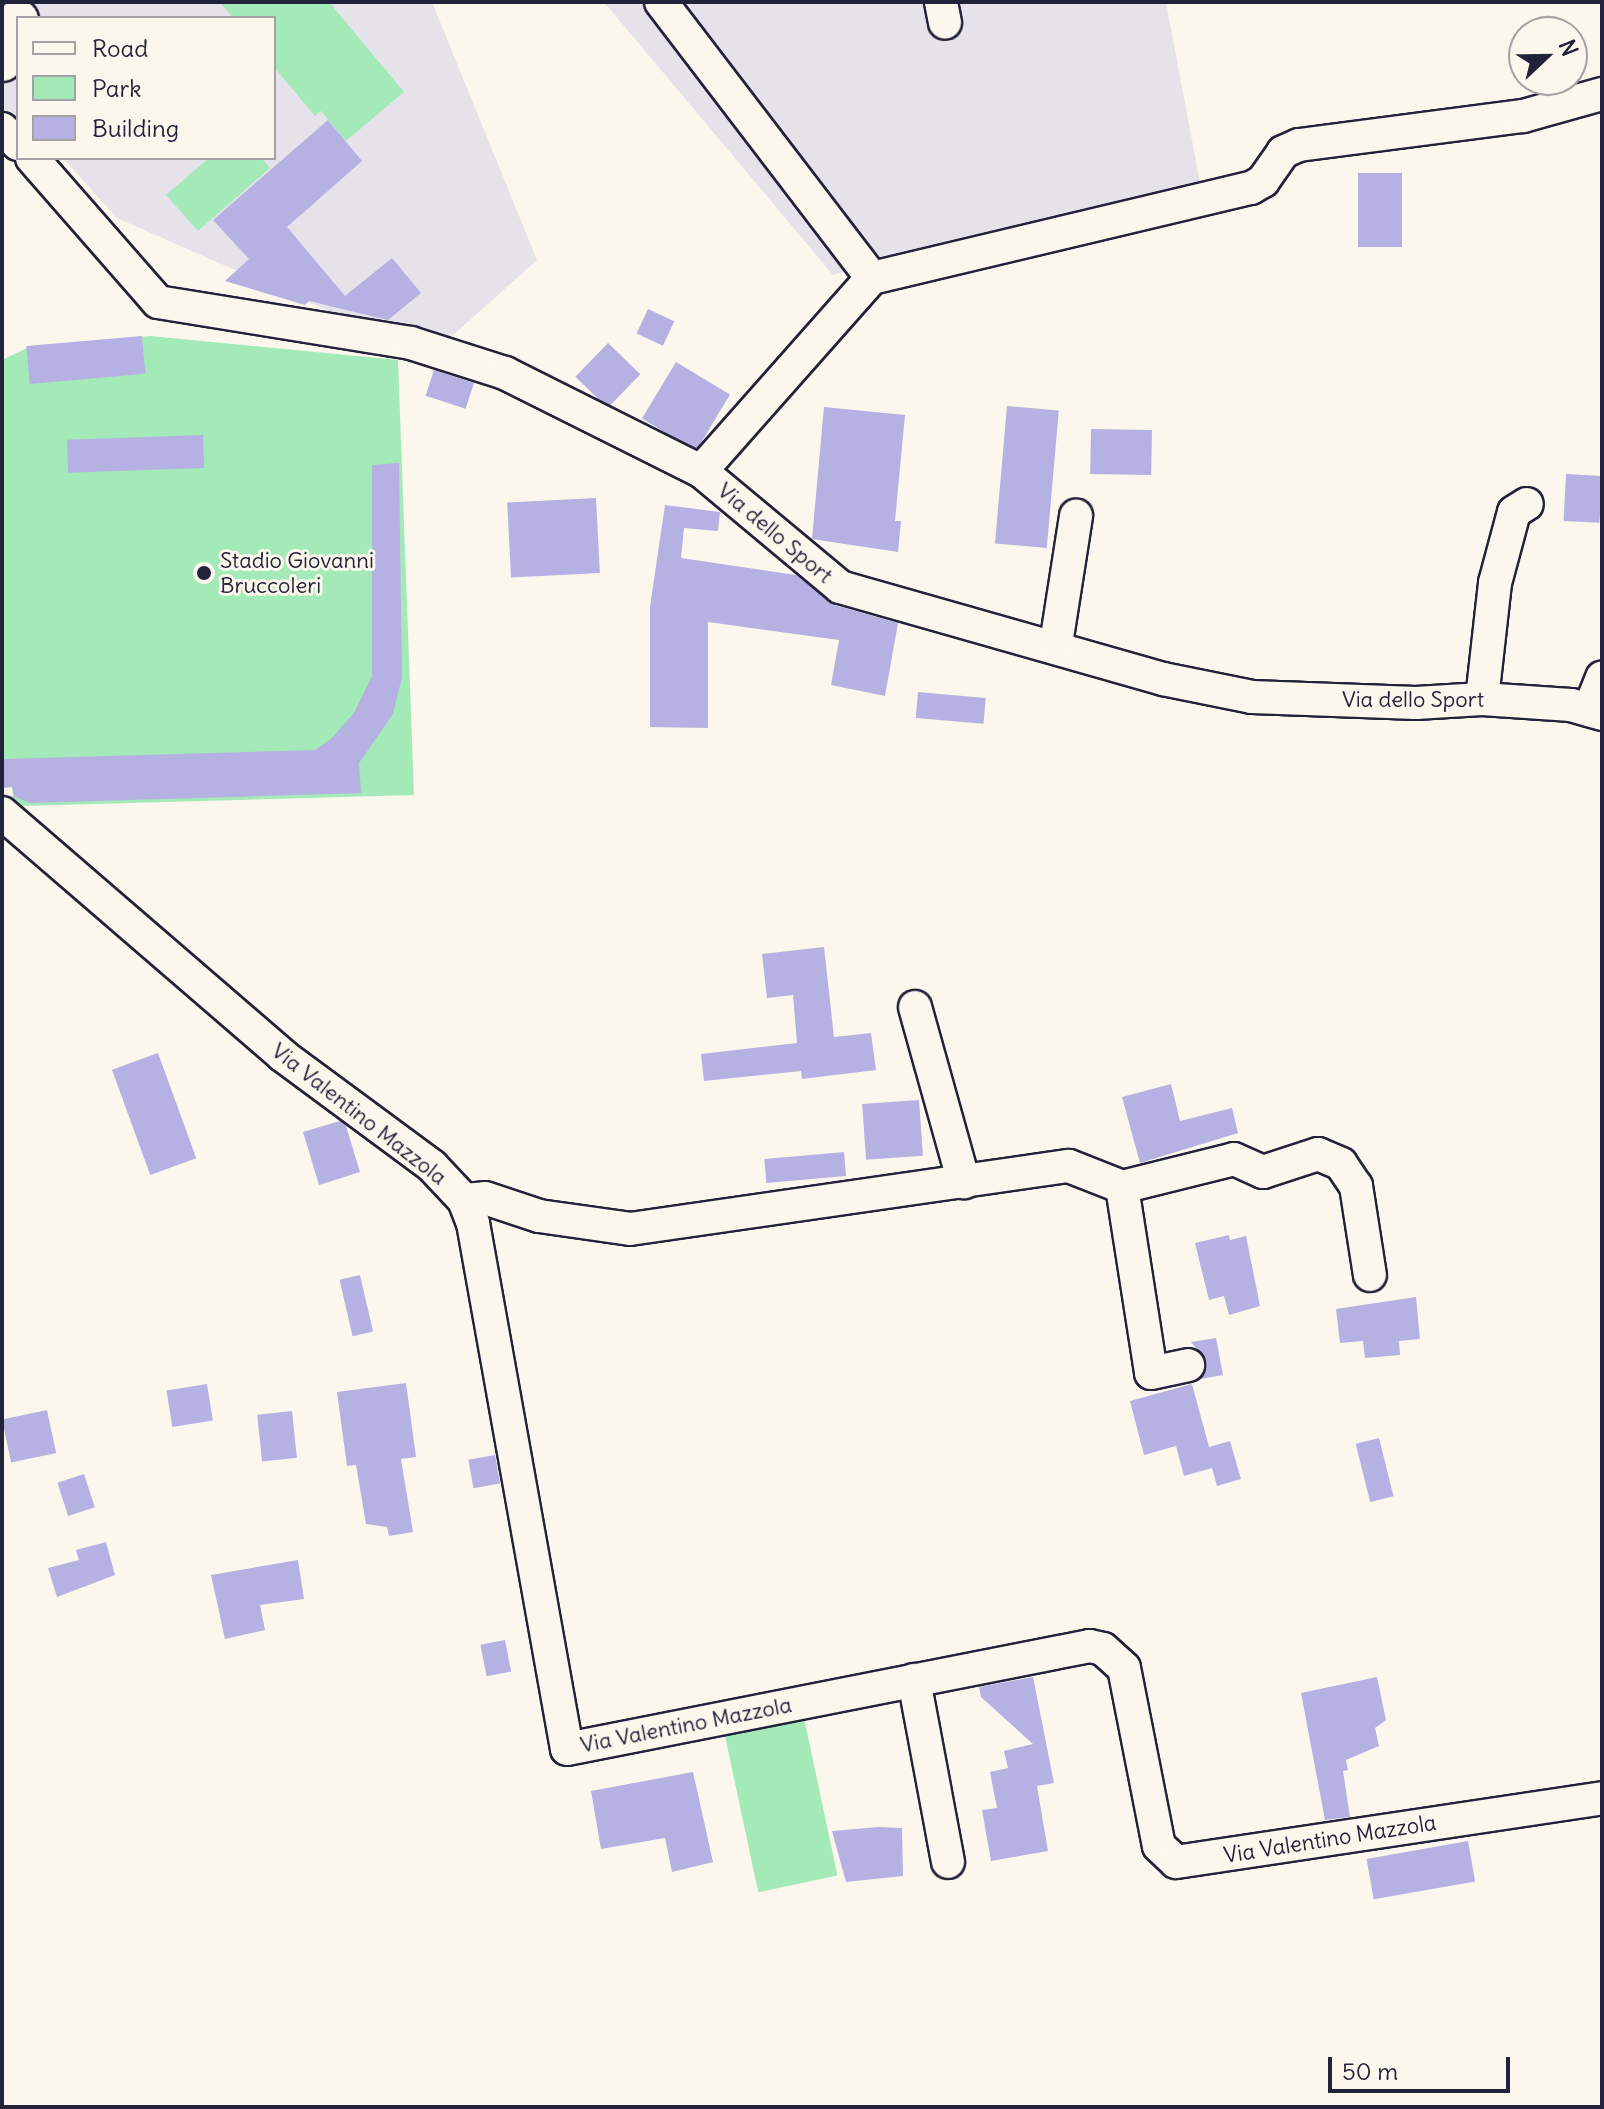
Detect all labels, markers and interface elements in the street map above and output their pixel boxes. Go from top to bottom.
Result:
legend [16,16,276,160]
north arrow [1508,16,1588,96]
text: Road [92,33,148,63]
text: N [1553,35,1584,60]
text: Park [92,73,142,103]
text: Building [92,113,179,143]
street label: Via dello Sport [712,477,838,589]
place label: Stadio Giovanni Bruccoleri [220,547,374,598]
marker: Stadio Giovanni Bruccoleri [195,564,213,582]
street label: Via dello Sport [1342,687,1484,713]
street label: Via Valentino Mazzola [266,1037,452,1191]
street label: Via Valentino Mazzola [578,1692,794,1758]
street label: Via Valentino Mazzola [1222,1809,1438,1869]
scale bar [1332,2041,1514,2091]
text: 50 m [1342,2056,1398,2086]

